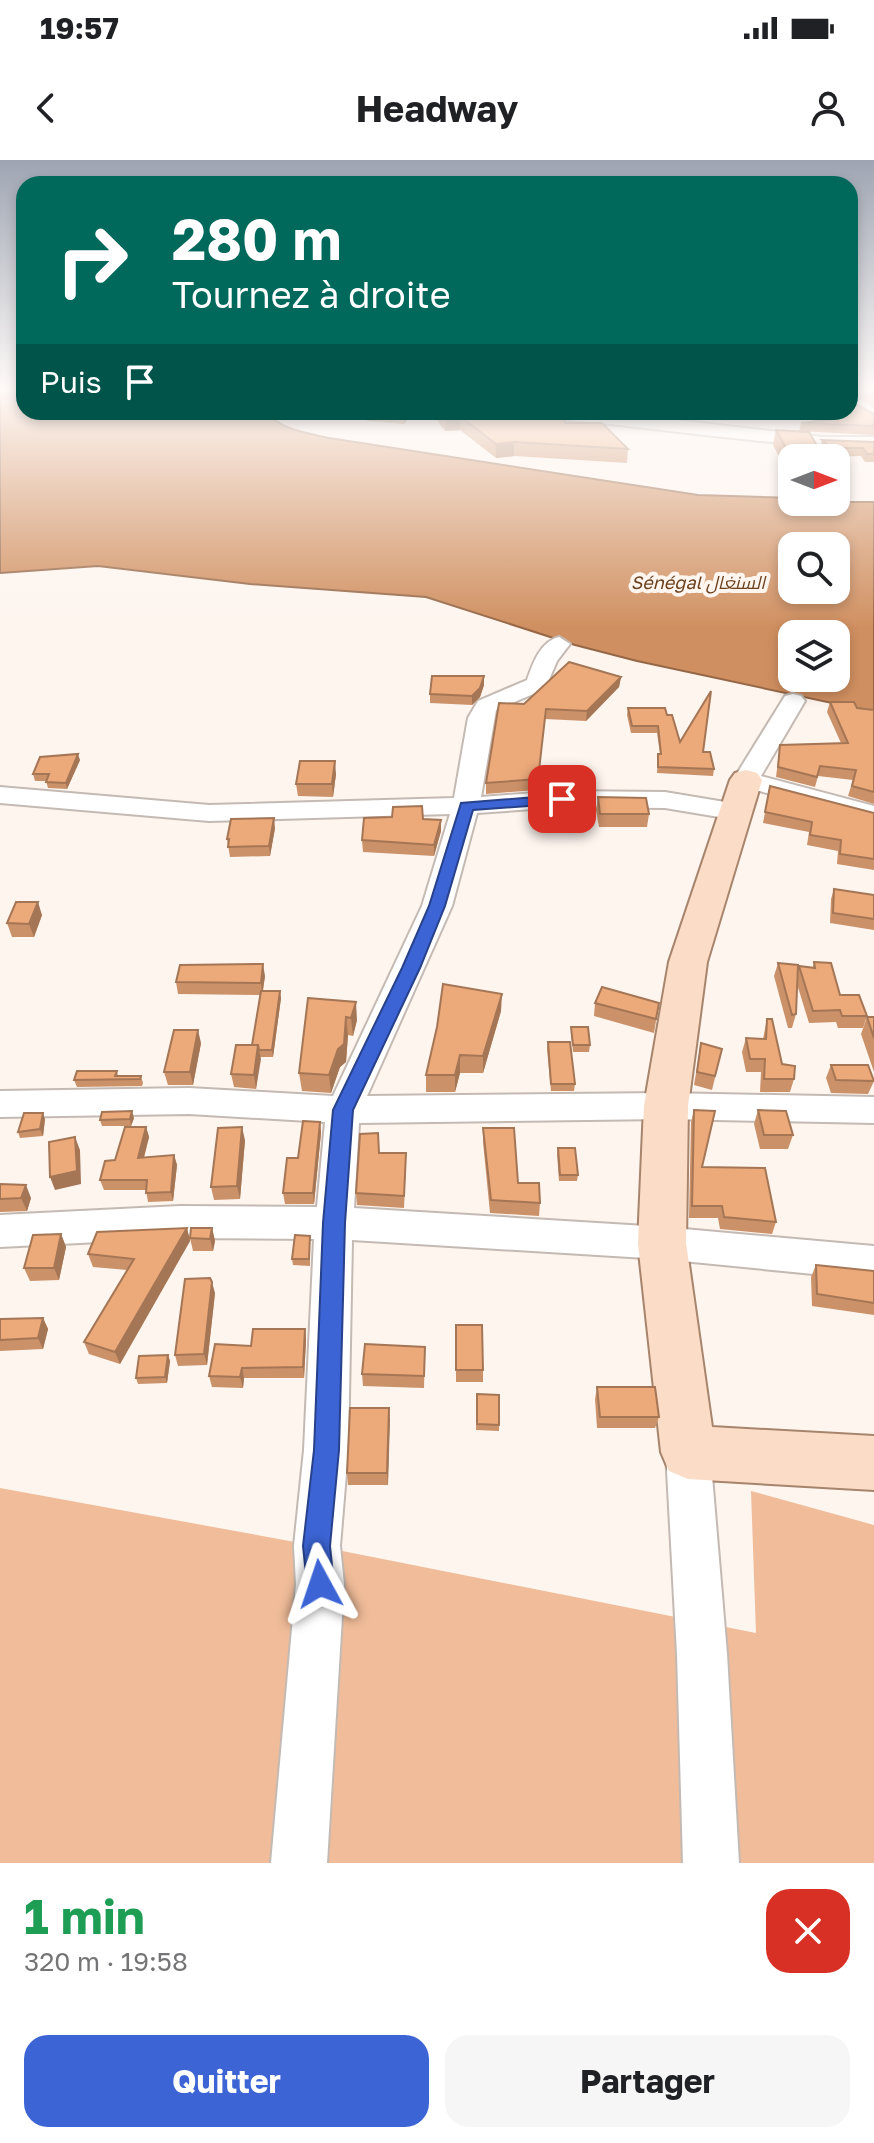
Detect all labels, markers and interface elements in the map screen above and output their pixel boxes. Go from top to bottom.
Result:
text: 19:57 [40,10,119,46]
icon: back [24,86,68,130]
icon: person [806,86,850,130]
text: Headway [356,87,518,130]
text: 280 m [172,205,341,272]
icon: right [40,208,144,312]
text: Tournez à droite [172,273,451,316]
icon: arrive [118,360,162,404]
text: Puis [40,364,102,400]
north arrow [778,444,850,516]
map controls [778,444,850,692]
button: search [778,532,850,604]
water label: Sénégal السنغال [631,571,767,594]
button: layers [778,620,850,692]
pin [528,765,596,833]
icon: arrive [540,777,584,821]
position arrow [278,1542,362,1626]
text: 1 min [24,1887,145,1945]
button: close [766,1889,850,1973]
text: 320 m · 19:58 [24,1946,188,1977]
button: Quitter [24,2035,429,2127]
button: Partager [445,2035,850,2127]

